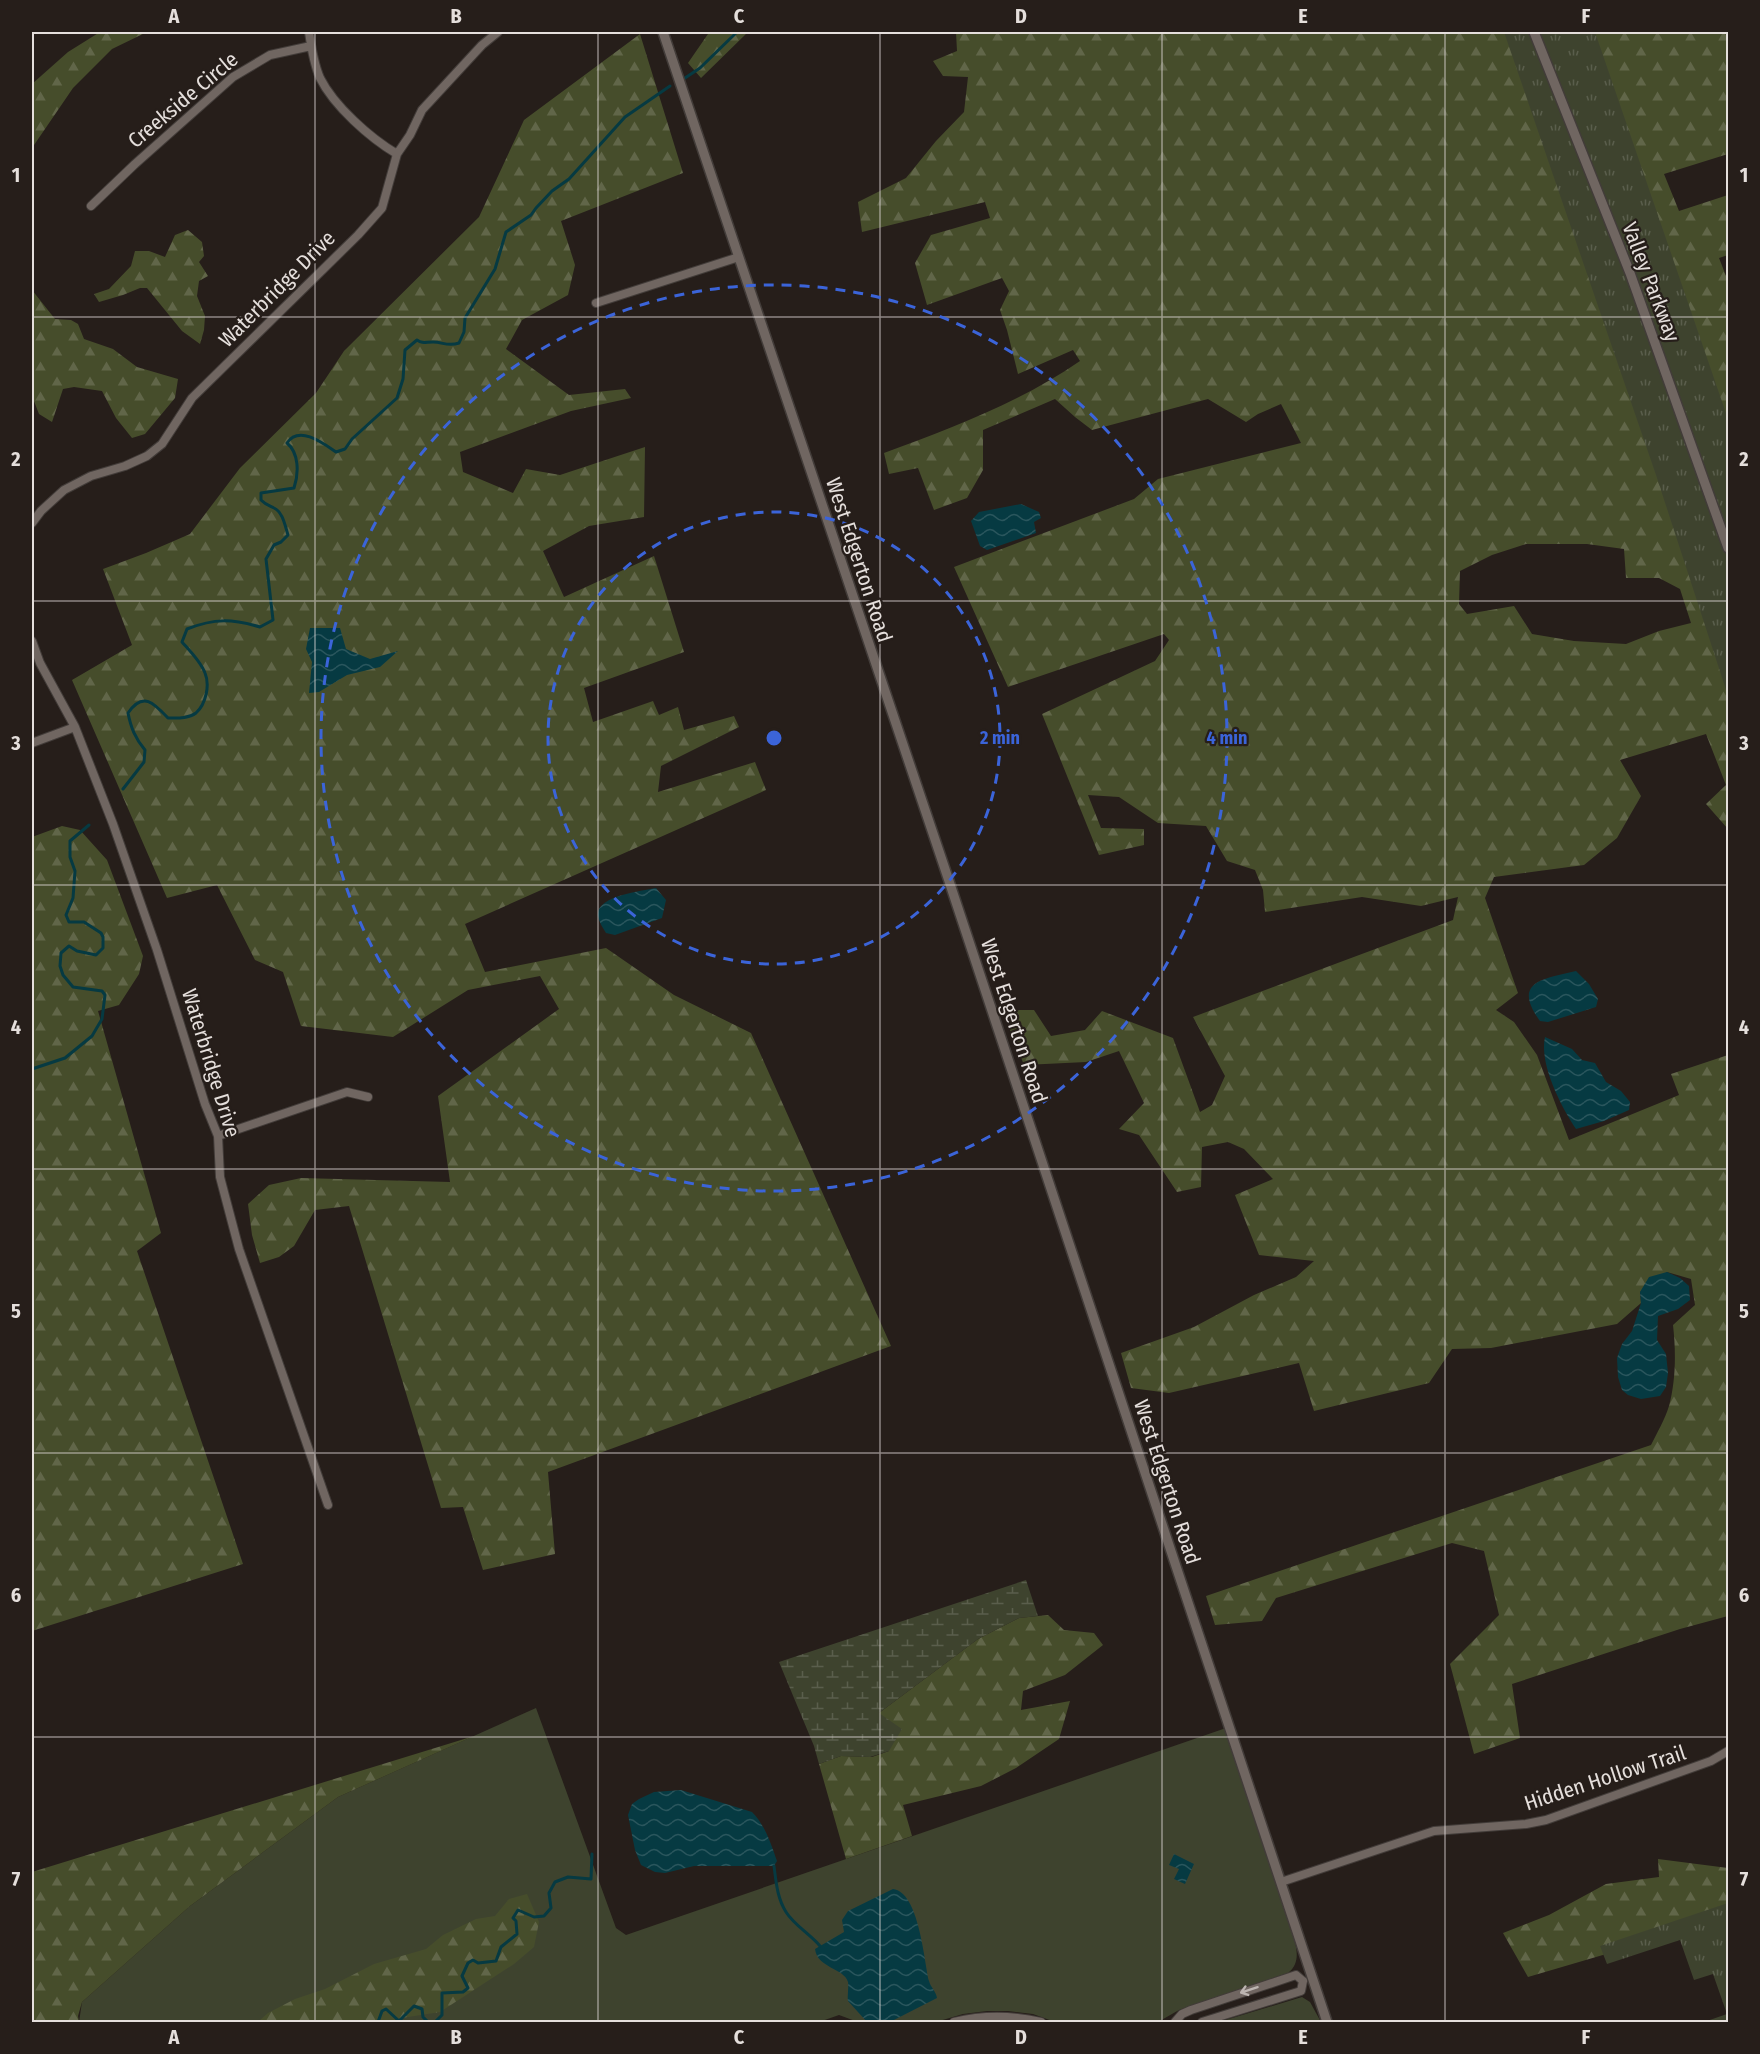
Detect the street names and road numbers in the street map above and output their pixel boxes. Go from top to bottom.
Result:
street label: Creekside Circle [123,46,243,154]
street label: Valley Parkway [1616,219,1686,346]
street label: Waterbridge Drive [213,225,341,353]
street label: West Edgerton Road [820,474,898,646]
street label: West Edgerton Road [975,935,1053,1107]
street label: Waterbridge Drive [176,986,246,1140]
street label: West Edgerton Road [1128,1396,1206,1568]
street label: Hidden Hollow Trail [1521,1739,1689,1816]

